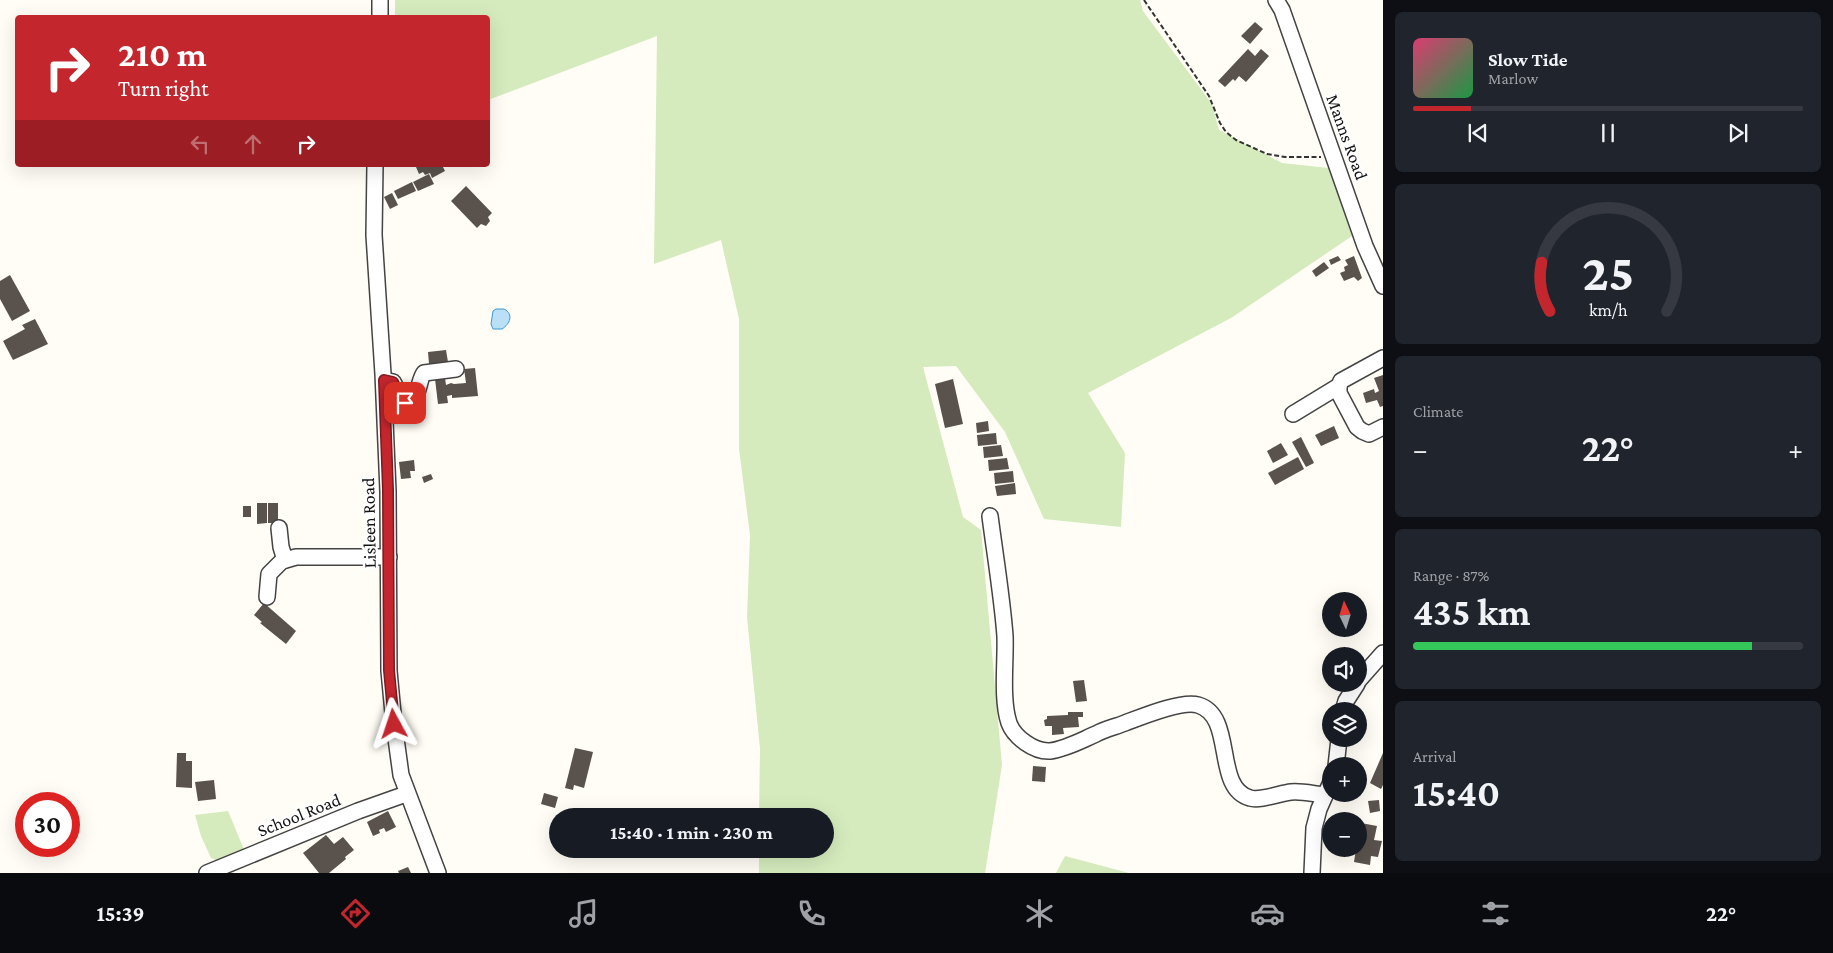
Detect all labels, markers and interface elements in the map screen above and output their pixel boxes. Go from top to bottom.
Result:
icon: right [35,35,100,100]
text: 210 m [118,35,207,74]
text: Slow Tide [1488,49,1568,70]
text: Marlow [1488,70,1538,87]
text: Turn right [118,76,209,101]
street label: Manns Road [1322,92,1372,183]
icon: previous [1464,119,1492,147]
icon: pause [1594,119,1622,147]
icon: next [1724,119,1752,147]
icon: left [186,130,214,158]
icon: ahead [239,130,267,158]
icon: right [292,130,320,158]
text: 25 [1582,243,1634,301]
text: km/h [1589,300,1628,320]
pin [384,382,426,424]
icon: arrive [391,389,419,417]
text: Climate [1413,403,1463,420]
text: 22° [1582,427,1634,469]
text: − [1413,434,1428,465]
text: + [1788,434,1803,465]
street label: Lisleen Road [358,477,380,569]
text: Range · 87% [1413,567,1489,584]
text: 435 km [1413,591,1530,633]
north arrow [1322,592,1368,638]
map controls [1322,592,1367,857]
button: sound [1322,647,1367,692]
position arrow [367,697,419,749]
button: layers [1322,702,1367,747]
text: Arrival [1413,748,1457,765]
button: + [1322,757,1367,802]
text: 15:40 [1413,772,1500,814]
street label: School Road [254,789,344,841]
speed limit sign: 30 [15,792,80,857]
button: − [1322,812,1367,857]
text: 15:40 · 1 min · 230 m [610,822,773,843]
icon: directions [338,896,373,931]
icon: music [566,896,601,931]
icon: phone [794,896,829,931]
icon: climate [1022,896,1057,931]
icon: car [1250,896,1285,931]
icon: filters [1478,896,1513,931]
text: 15:39 [97,901,144,926]
text: 22° [1706,901,1736,926]

